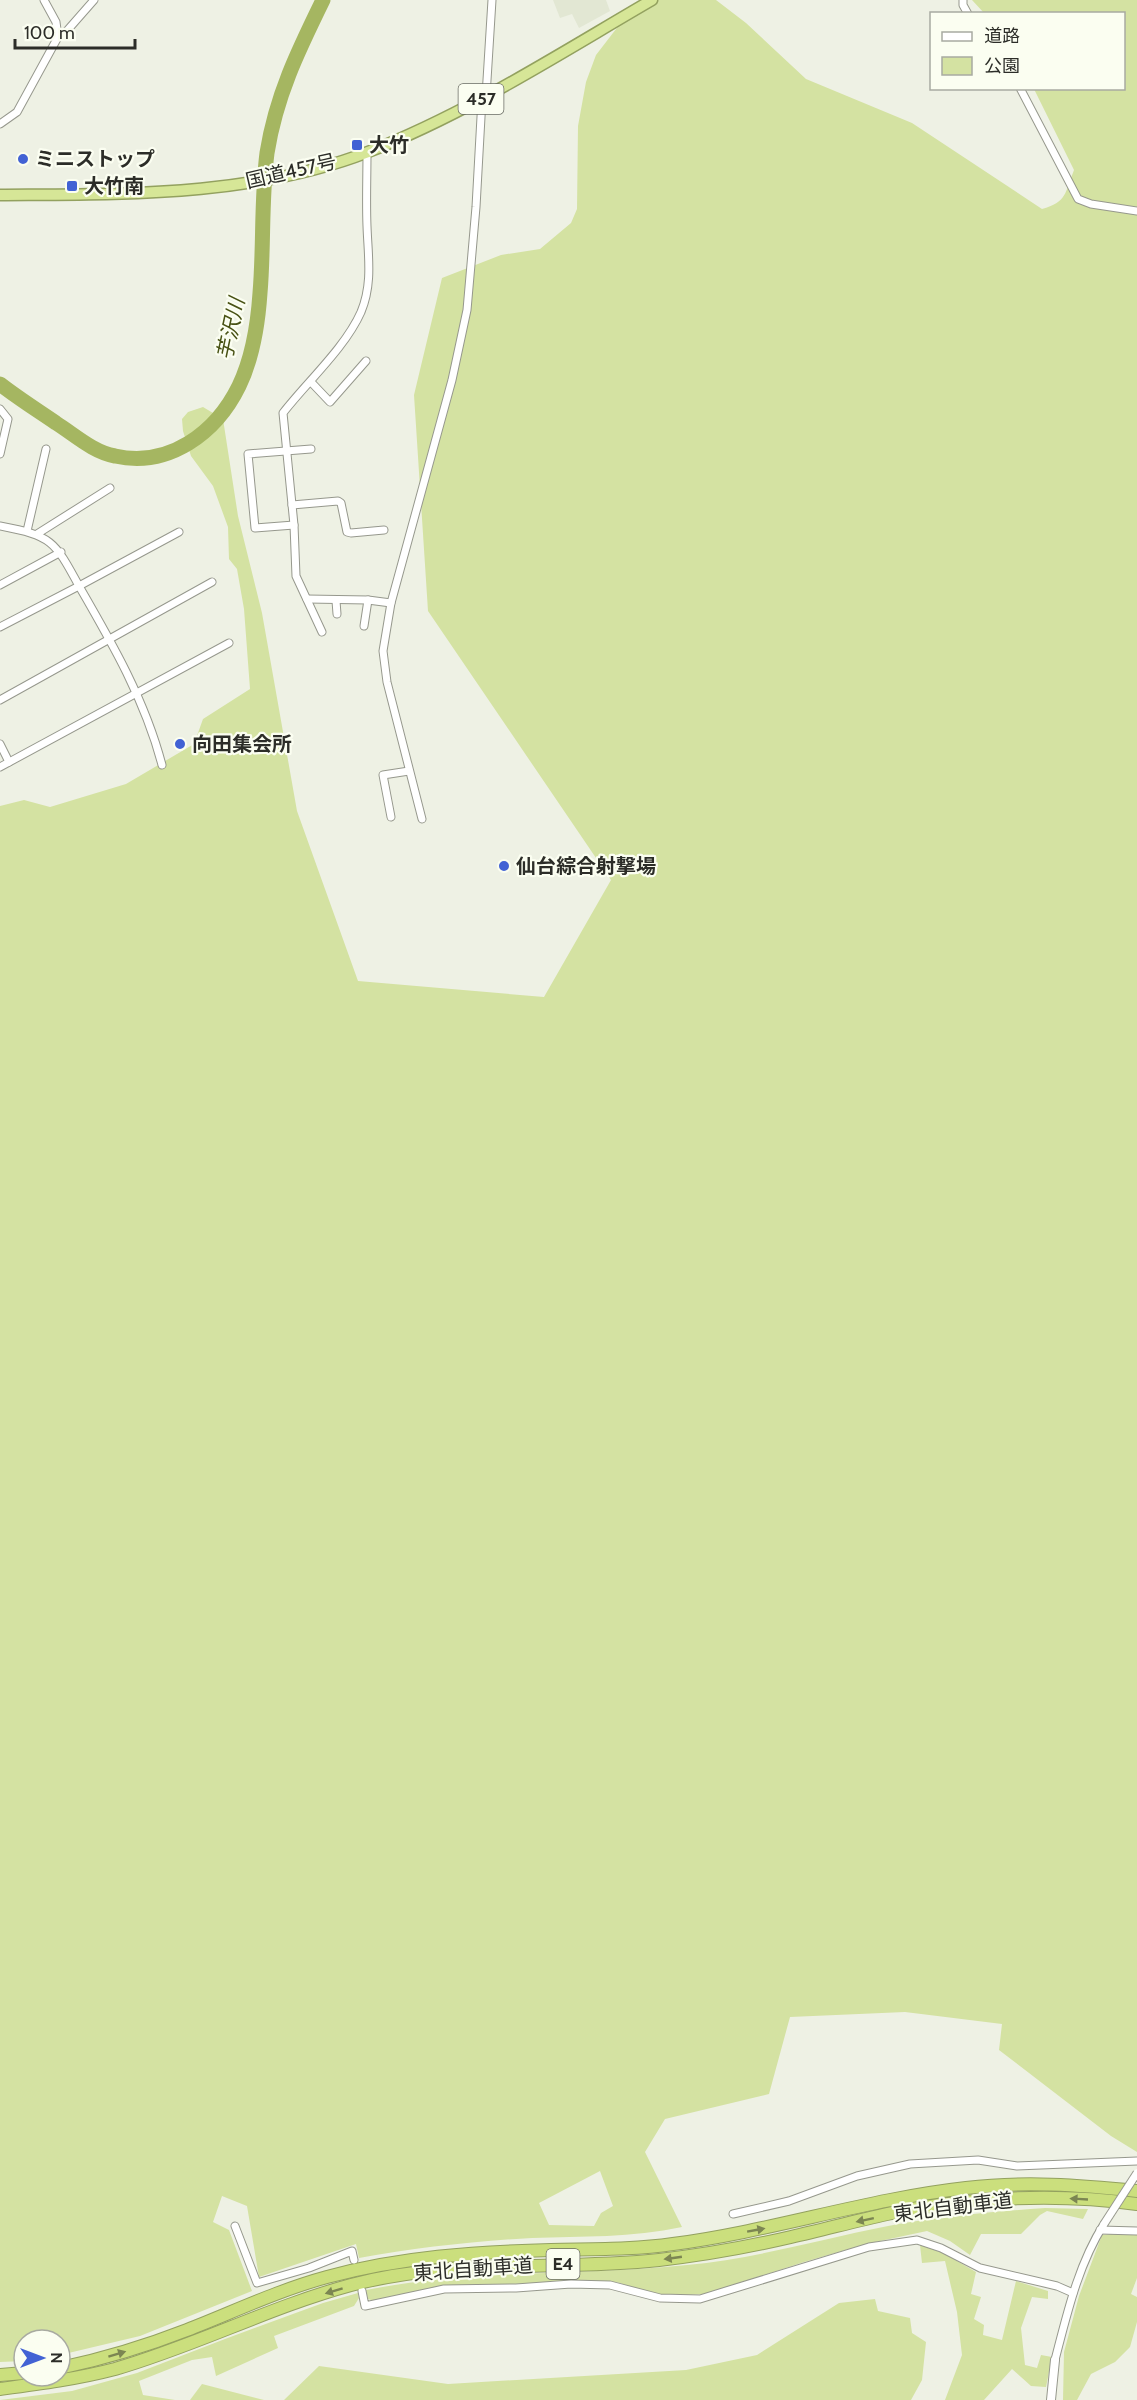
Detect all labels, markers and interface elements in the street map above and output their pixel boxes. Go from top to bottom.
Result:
scale bar [15,12,135,50]
legend [930,12,1125,90]
text: 100 m [24,22,75,44]
text: 道路 [984,25,1020,47]
text: 公園 [984,55,1020,77]
road number: 457 [458,84,504,114]
place label: 大竹 [369,133,409,157]
marker: 大竹 [350,138,364,152]
place label: ミニストップ [35,147,155,171]
street label: 国道457号 [243,149,339,193]
marker: ミニストップ [16,152,30,166]
place label: 大竹南 [84,174,144,198]
marker: 大竹南 [65,179,79,193]
water label: 芋沢川 [212,294,250,362]
place label: 向田集会所 [192,732,292,756]
marker: 向田集会所 [173,737,187,751]
place label: 仙台綜合射撃場 [516,854,656,878]
marker: 仙台綜合射撃場 [497,859,511,873]
street label: 東北自動車道 [892,2188,1014,2226]
one-way arrow [1069,2194,1088,2203]
one-way arrow [855,2215,874,2225]
one-way arrow [747,2225,766,2234]
road number: E4 [546,2249,580,2279]
street label: 東北自動車道 [412,2253,534,2285]
one-way arrow [664,2253,683,2262]
one-way arrow [325,2287,343,2296]
north arrow [12,2328,72,2388]
one-way arrow [108,2349,126,2358]
text: N [47,2352,66,2364]

